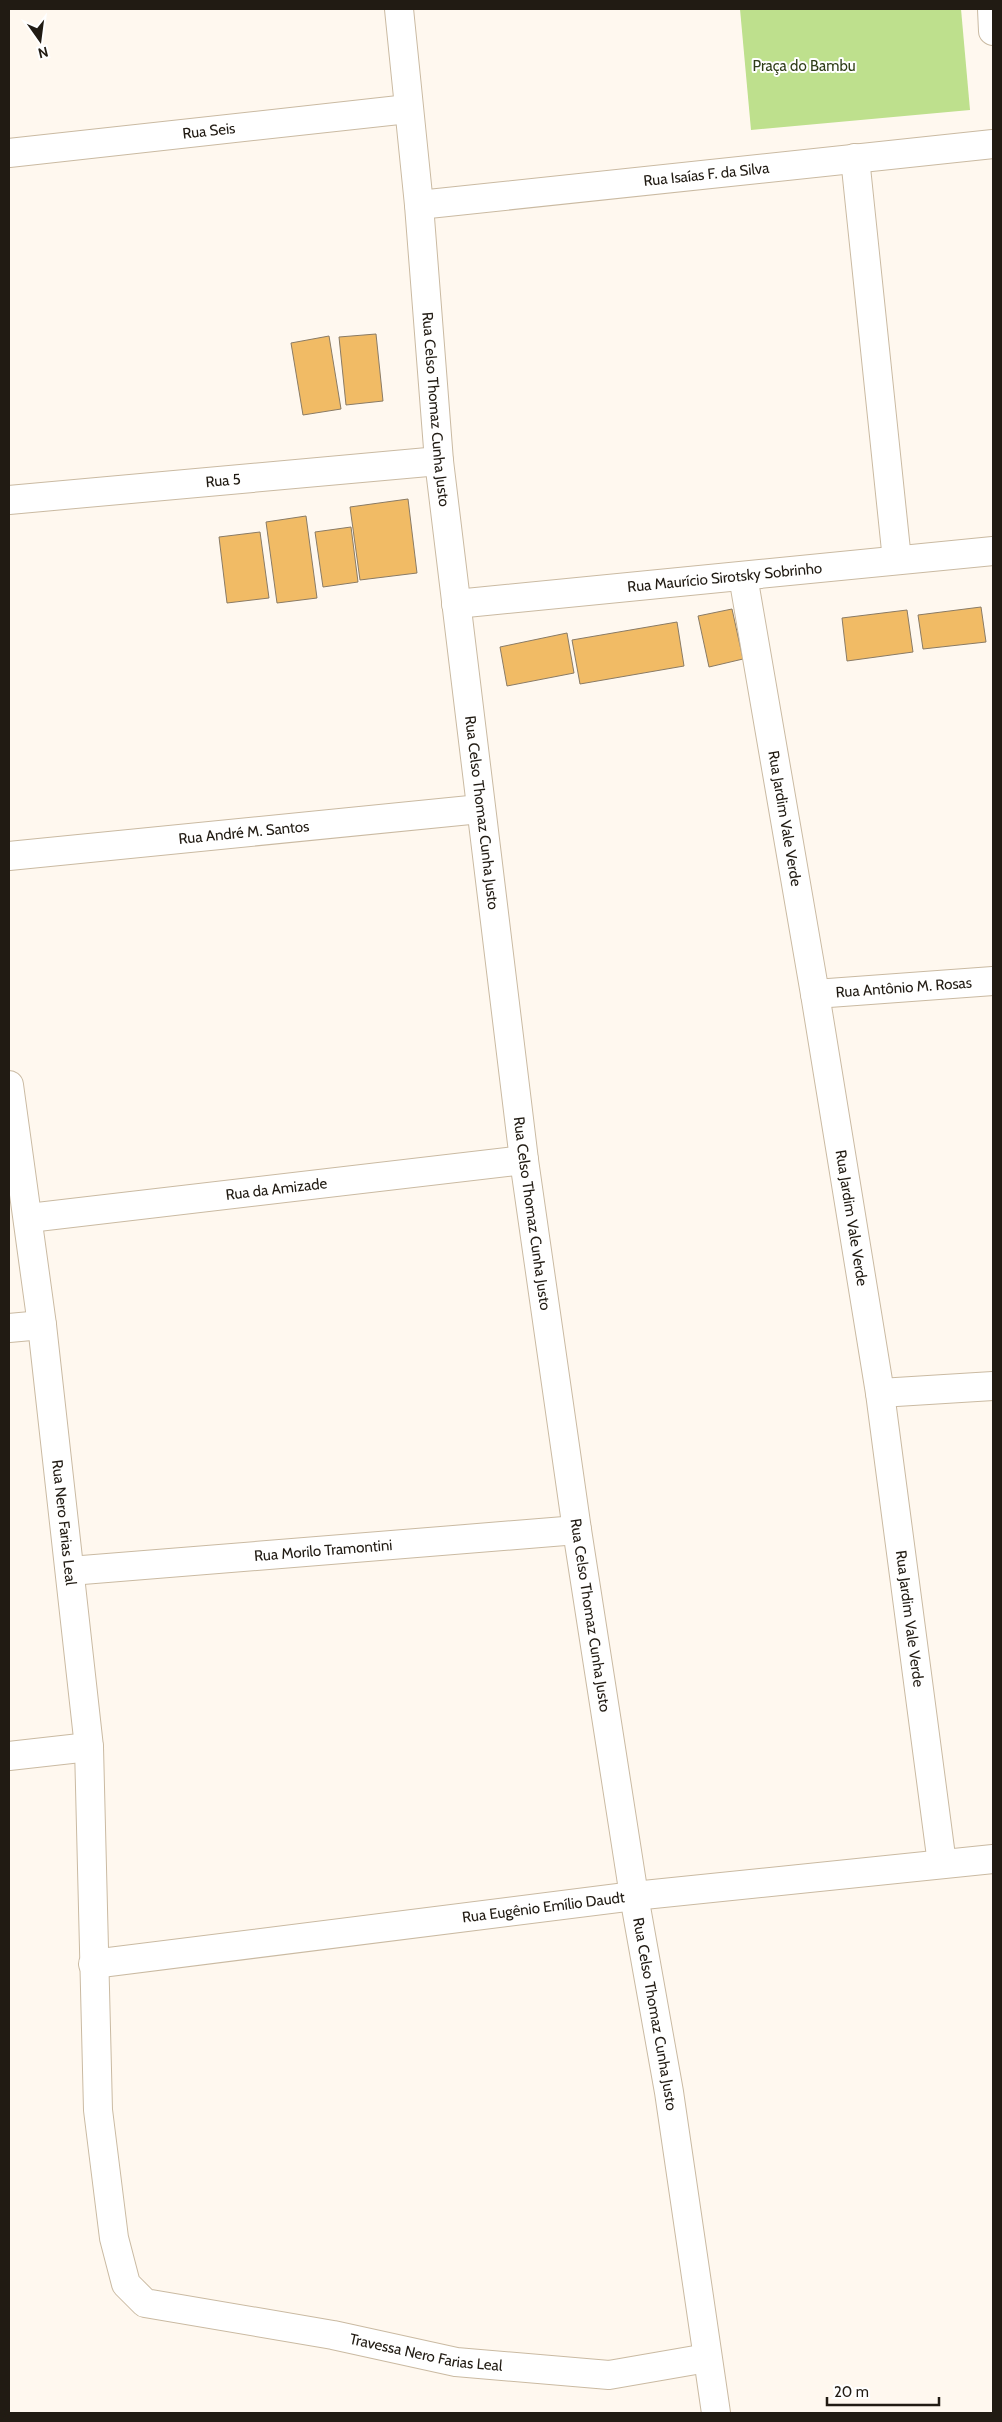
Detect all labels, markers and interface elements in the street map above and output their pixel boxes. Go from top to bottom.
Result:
north arrow [15,15,65,65]
text: N [36,43,50,63]
park label: Praça do Bambu [752,57,856,75]
street label: Rua Seis [181,119,236,143]
street label: Rua Isaías F. da Silva [643,159,771,190]
street label: Rua Celso Thomaz Cunha Justo [418,311,453,508]
street label: Rua 5 [205,470,242,491]
street label: Rua Maurício Sirotsky Sobrinho [626,559,823,596]
street label: Rua Celso Thomaz Cunha Justo [461,714,502,911]
street label: Rua Jardim Vale Verde [764,749,805,888]
street label: Rua André M. Santos [178,817,310,848]
street label: Rua Antônio M. Rosas [835,974,973,1001]
street label: Rua Celso Thomaz Cunha Justo [510,1116,554,1312]
street label: Rua Jardim Vale Verde [832,1149,871,1288]
street label: Rua da Amizade [225,1174,328,1204]
street label: Rua Nero Farias Leal [48,1459,80,1587]
street label: Rua Celso Thomaz Cunha Justo [566,1517,614,1713]
street label: Rua Morilo Tramontini [253,1536,393,1565]
street label: Rua Jardim Vale Verde [892,1549,928,1688]
street label: Rua Eugênio Emílio Daudt [461,1888,626,1927]
street label: Rua Celso Thomaz Cunha Justo [629,1916,681,2112]
street label: Travessa Nero Farias Leal [348,2330,504,2375]
scale bar [827,2374,940,2406]
text: 20 m [834,2383,869,2401]

